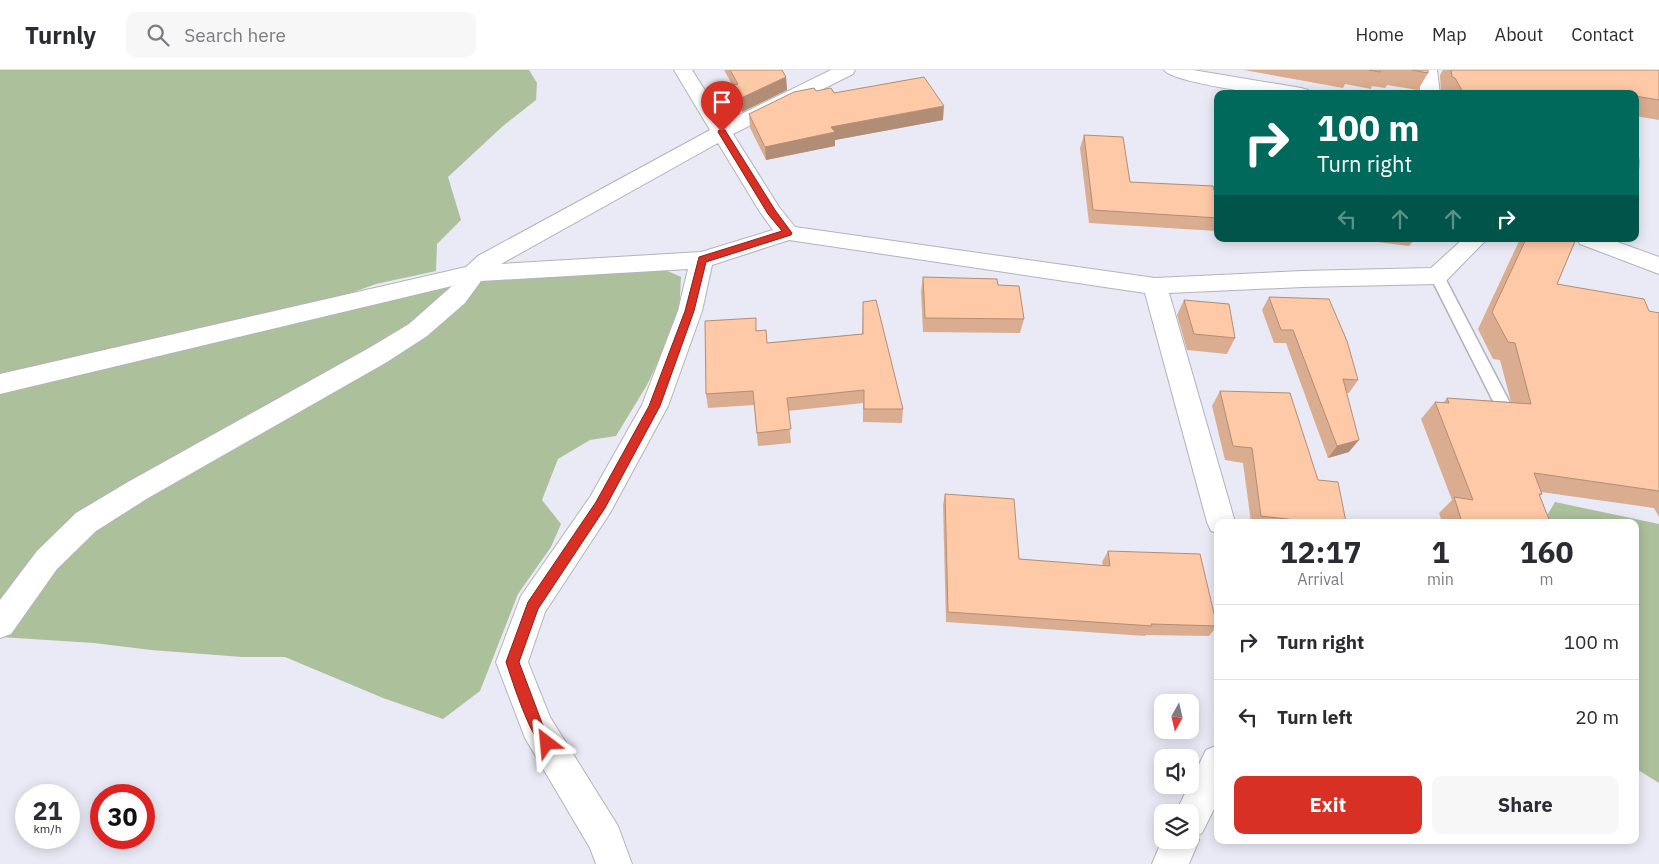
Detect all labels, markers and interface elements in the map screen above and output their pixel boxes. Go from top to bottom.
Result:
search box [126,12,476,57]
text: Turnly [25,19,96,51]
icon: search [144,21,172,49]
text: Search here [184,23,286,47]
text: Home [1356,23,1404,46]
text: Map [1432,23,1467,46]
text: About [1495,23,1543,46]
text: Contact [1571,23,1634,46]
pin [701,81,743,132]
icon: arrive [708,88,736,116]
text: 100 m [1317,105,1420,151]
icon: right [1234,110,1299,175]
text: Turn right [1317,149,1412,178]
icon: left [1333,205,1361,233]
icon: ahead [1386,205,1414,233]
icon: ahead [1439,205,1467,233]
icon: right [1492,205,1520,233]
text: 12:17 [1280,532,1361,571]
text: 1 [1431,532,1449,571]
text: 160 [1519,532,1573,571]
text: Arrival [1297,569,1344,589]
text: min [1427,569,1454,589]
text: m [1539,569,1553,589]
icon: right [1234,628,1262,656]
text: Turn right [1277,630,1364,654]
text: 100 m [1564,630,1619,654]
north arrow [1154,694,1199,739]
map controls [1154,694,1199,849]
icon: left [1234,703,1262,731]
text: Turn left [1277,705,1353,729]
text: 20 m [1575,705,1619,729]
position arrow [520,716,572,768]
button: sound [1154,749,1199,794]
button: Exit [1234,776,1422,834]
button: Share [1432,776,1619,834]
speed limit sign: 30 [90,784,155,849]
text: 21 [32,794,63,827]
button: layers [1154,804,1199,849]
text: km/h [33,821,62,836]

